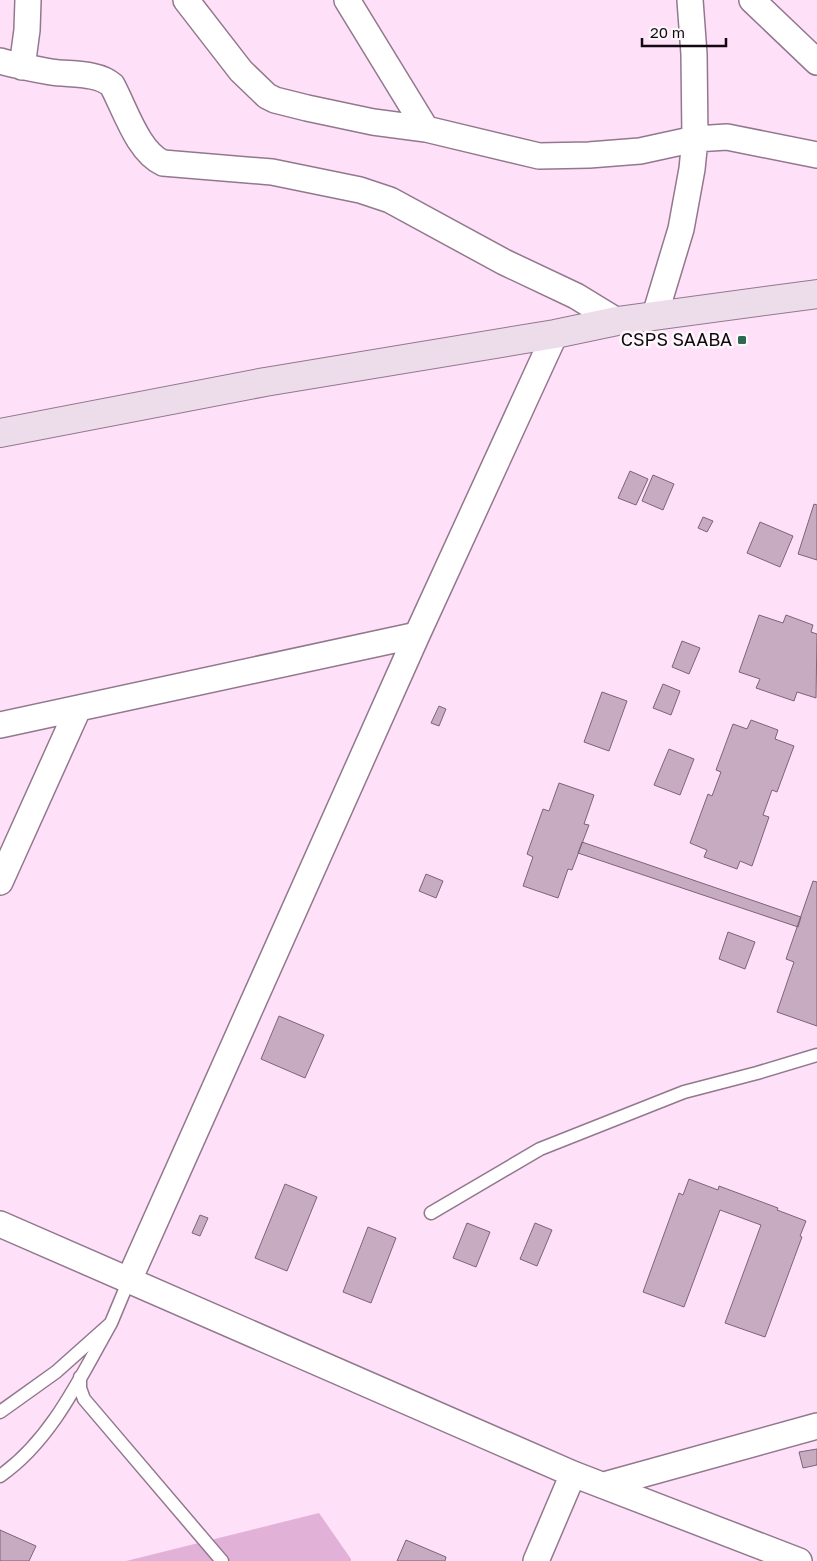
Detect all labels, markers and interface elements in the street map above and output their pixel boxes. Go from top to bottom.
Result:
scale bar [642,15,726,47]
text: 20 m [650,23,685,41]
place label: CSPS SAABA [621,328,732,350]
marker: CSPS SAABA [736,334,748,346]

